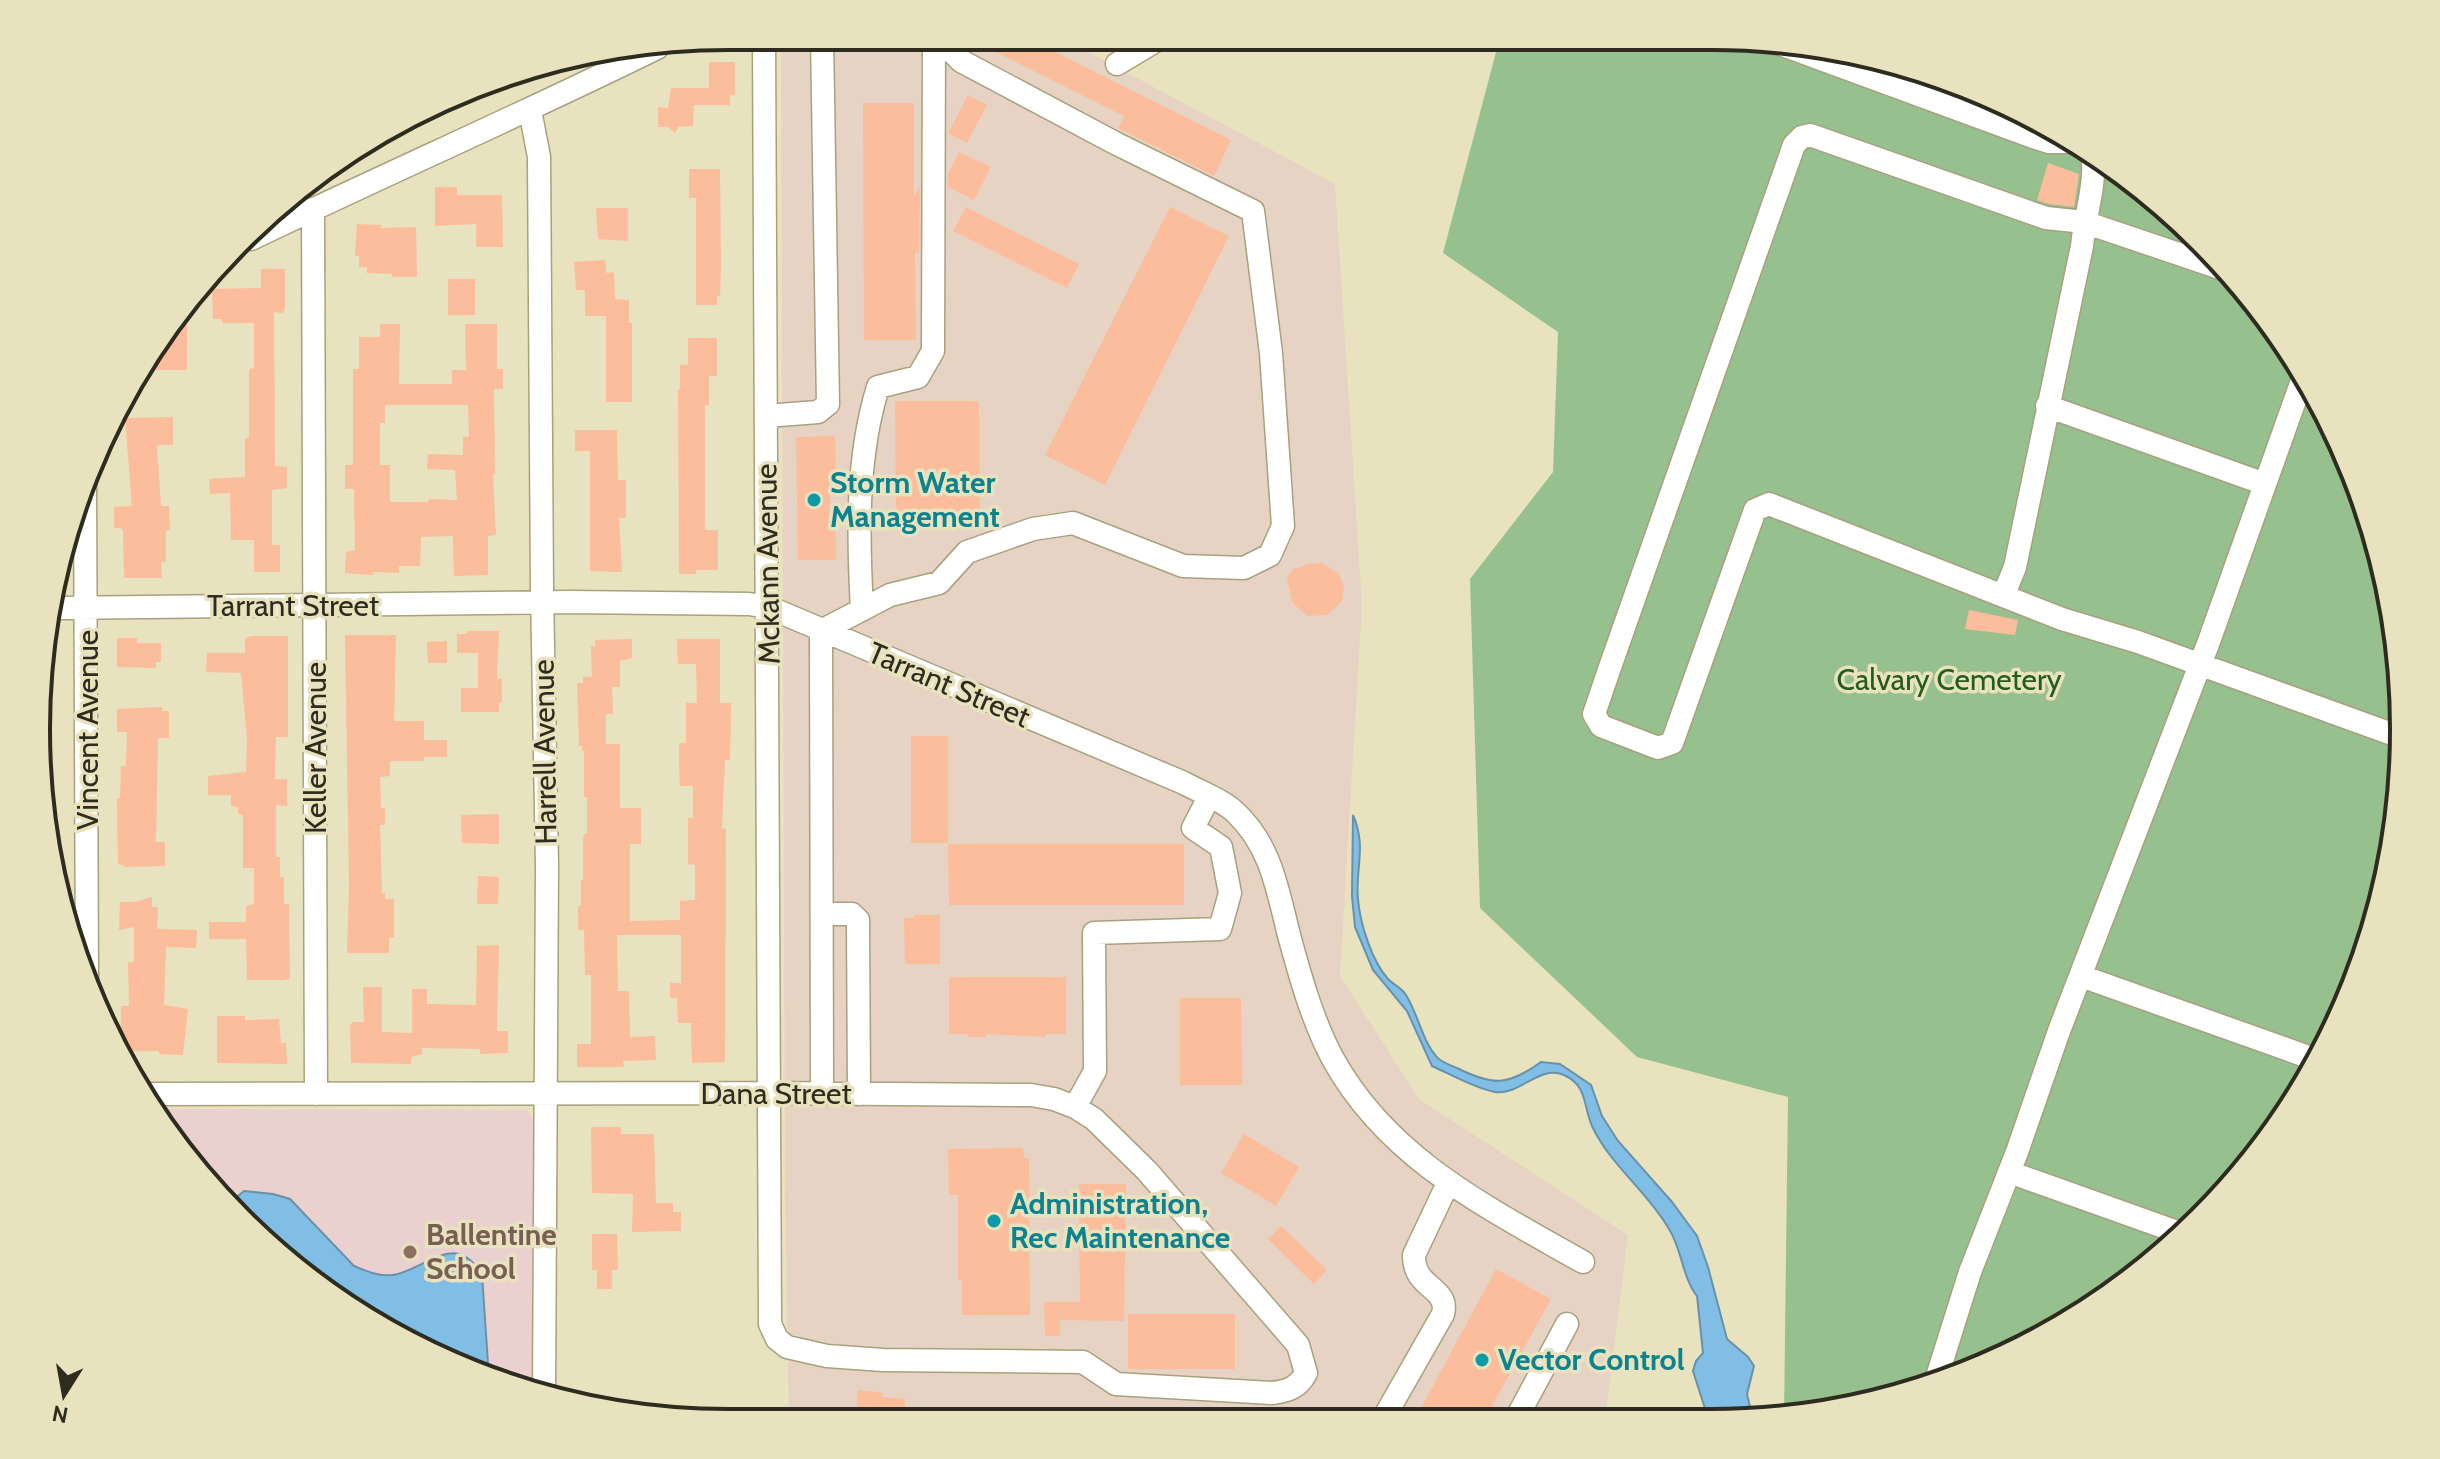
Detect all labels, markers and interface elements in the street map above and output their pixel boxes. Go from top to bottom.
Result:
street label: Mckann Avenue [747,463,788,665]
place label: Storm Water Management [830,464,1000,535]
marker: Storm Water Management [805,491,823,509]
street label: Tarrant Street [207,587,379,624]
street label: Vincent Avenue [69,630,106,830]
street label: Tarrant Street [863,634,1036,735]
street label: Harrell Avenue [524,659,565,845]
park label: Calvary Cemetery [1836,661,2062,698]
street label: Keller Avenue [297,662,334,834]
street label: Dana Street [701,1075,852,1112]
place label: Administration, Rec Maintenance [1010,1185,1230,1256]
marker: Administration, Rec Maintenance [985,1212,1003,1230]
place label: Ballentine School [426,1216,557,1287]
marker: Ballentine School [401,1243,419,1261]
place label: Vector Control [1498,1341,1685,1378]
marker: Vector Control [1473,1351,1491,1369]
north arrow [24,1355,104,1435]
text: N [50,1399,70,1429]

